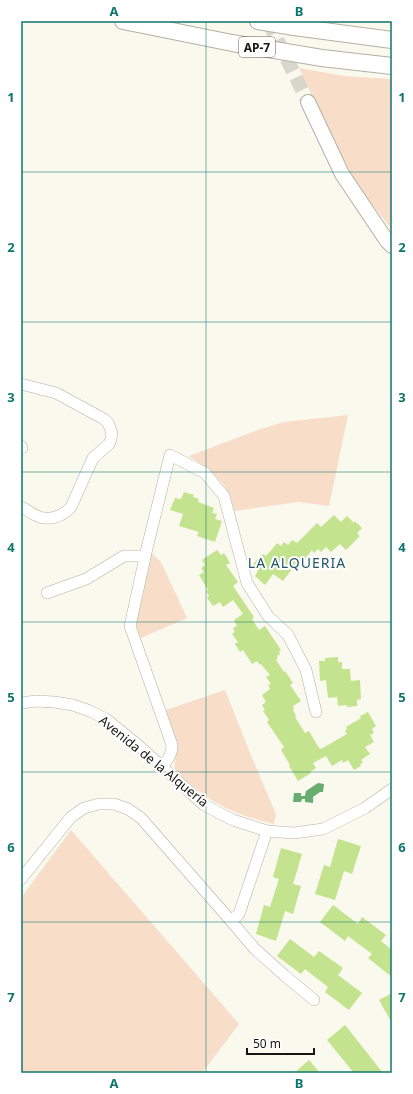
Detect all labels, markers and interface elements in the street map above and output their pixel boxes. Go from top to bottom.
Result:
text: A [110,2,119,20]
text: B [295,2,303,20]
road number: AP-7 [239,37,275,57]
text: 1 [7,88,15,106]
text: 1 [398,88,406,106]
text: 2 [7,238,15,256]
text: 2 [398,238,406,256]
text: 3 [7,388,15,406]
text: 3 [398,388,406,406]
text: 4 [7,538,15,556]
text: 4 [398,538,406,556]
district label: LA ALQUERIA [248,553,346,572]
text: 5 [7,688,15,706]
text: 5 [398,688,406,706]
street label: Avenida de la Alquería [95,711,213,811]
text: 6 [7,838,15,856]
text: 6 [398,838,406,856]
text: 7 [7,988,15,1006]
text: 7 [398,988,406,1006]
scale bar [247,1030,314,1056]
text: 50 m [253,1035,281,1052]
text: A [110,1074,119,1092]
text: B [295,1074,303,1092]

